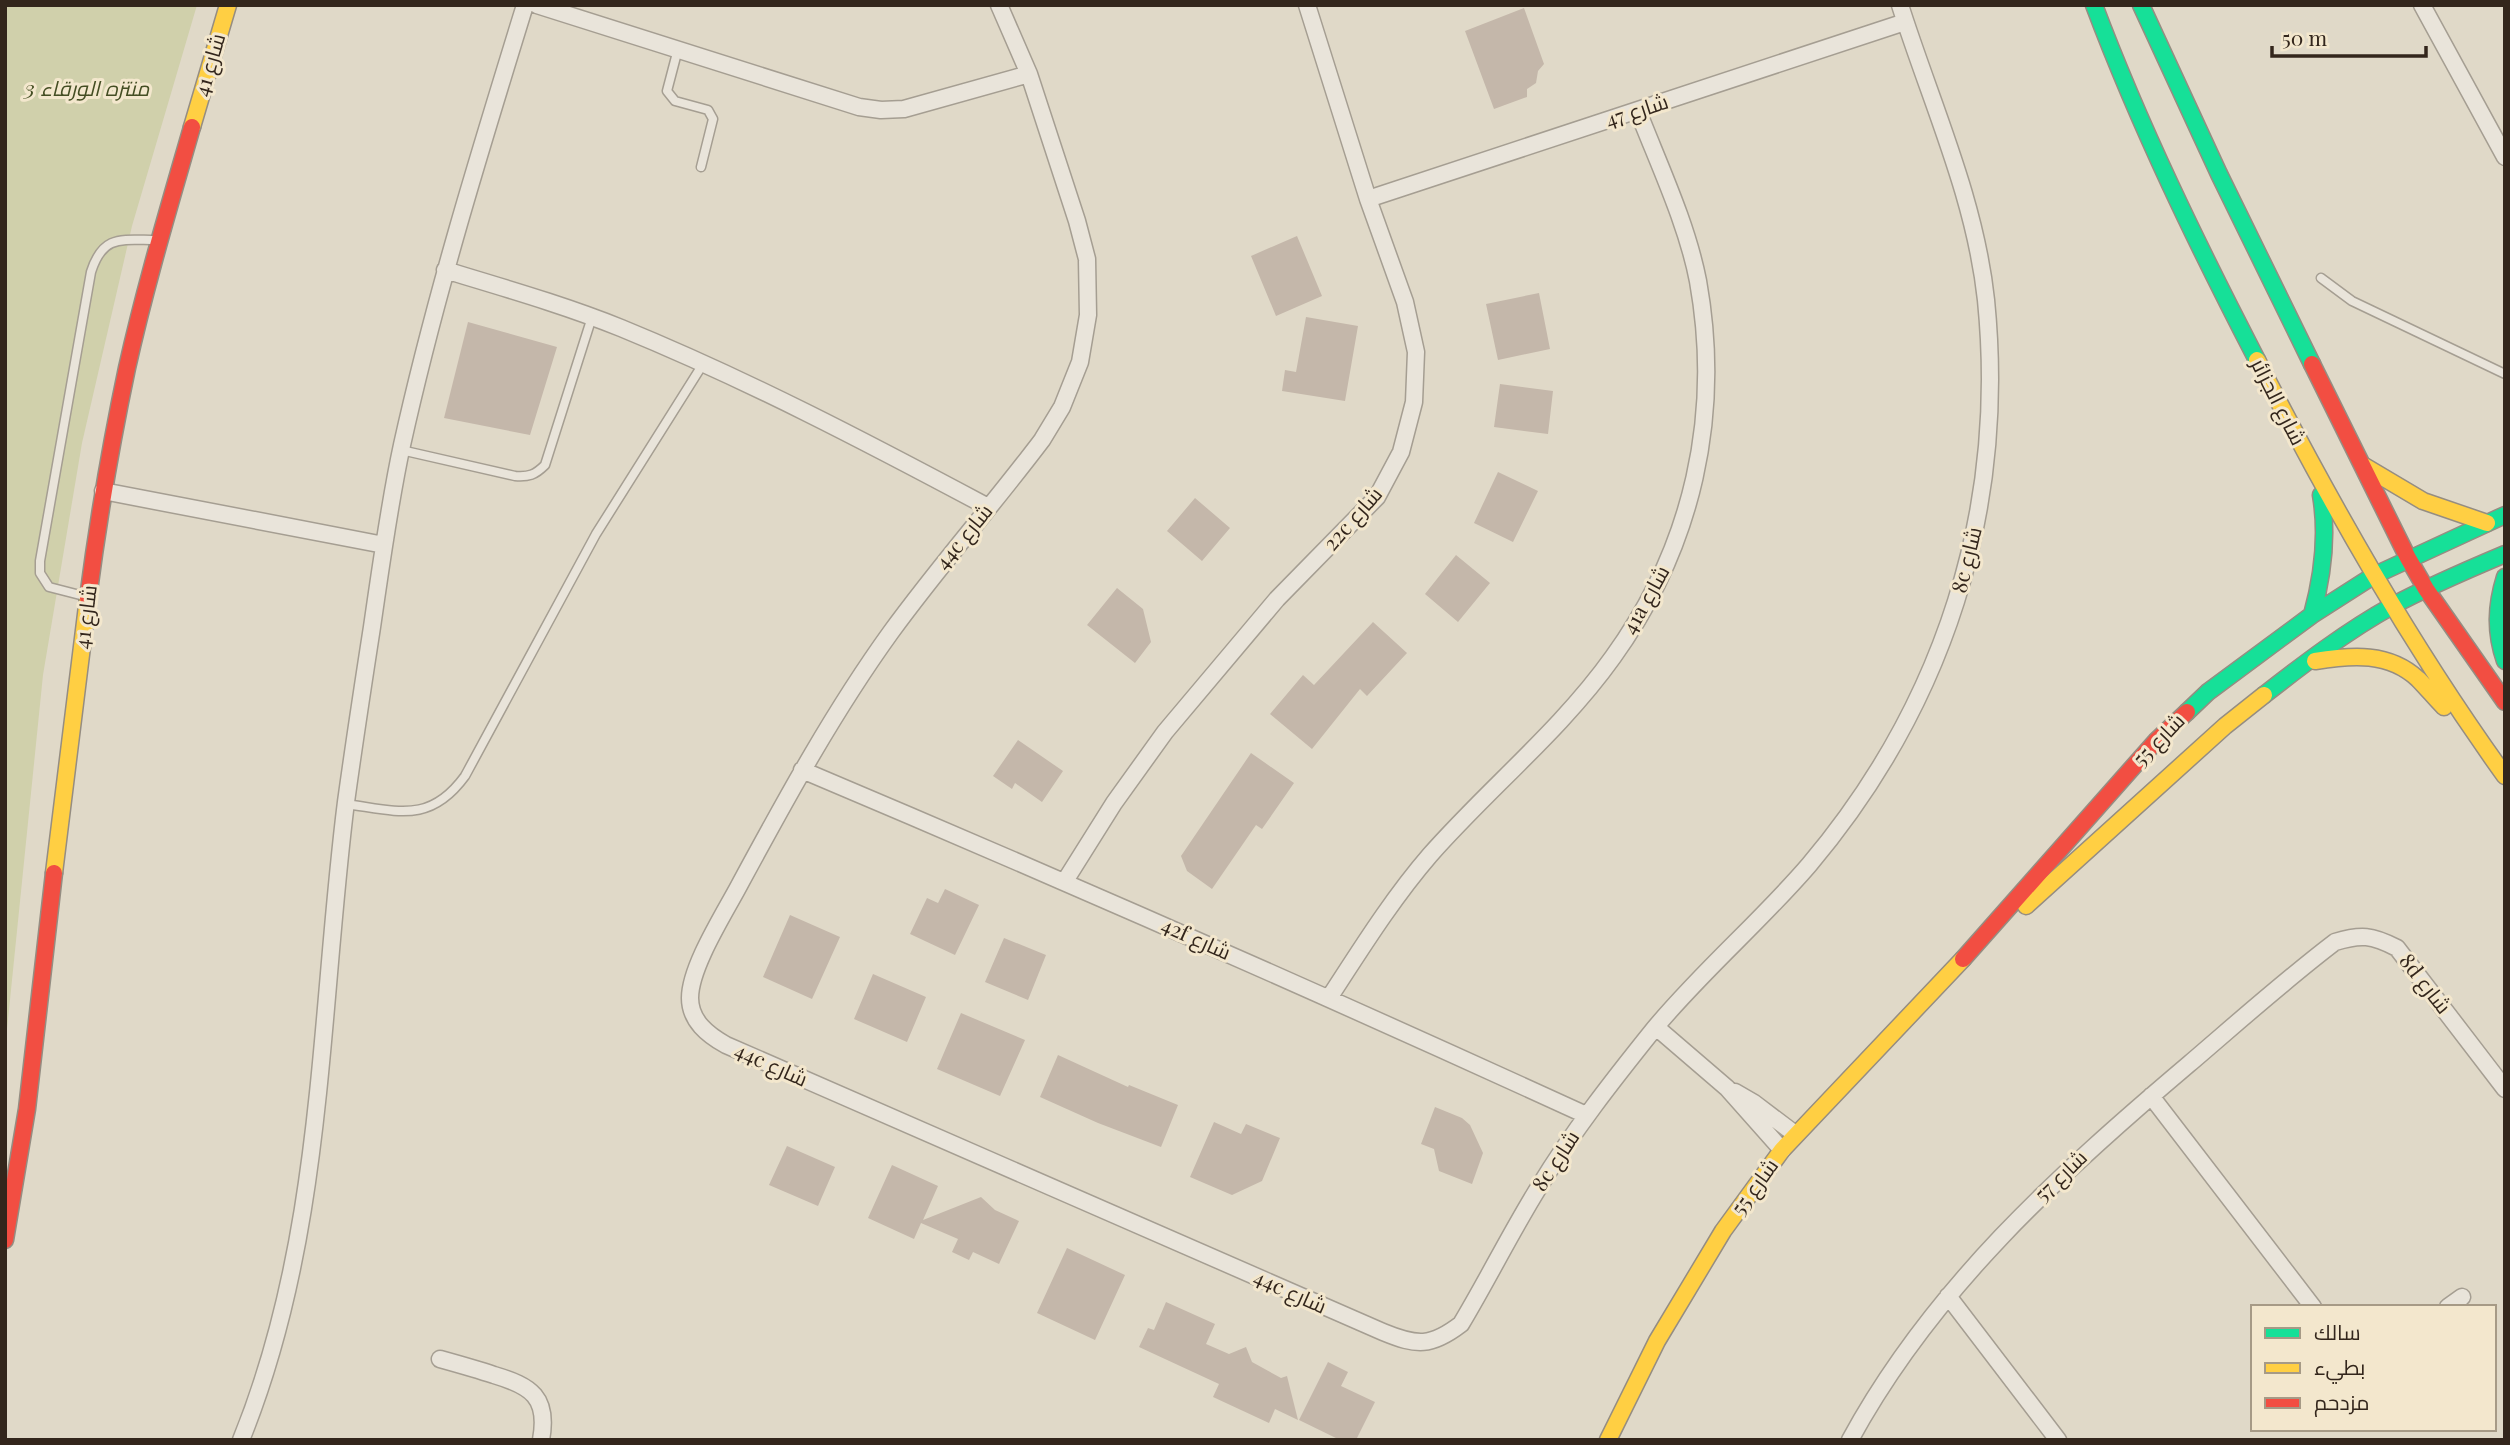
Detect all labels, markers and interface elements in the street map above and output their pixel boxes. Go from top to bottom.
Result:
scale bar [2272,14,2426,58]
text: 50 m [2282,23,2328,51]
street label: شارع 41 [186,30,232,100]
park label: منتزه الورقاء 3 [23,73,150,101]
street label: شارع 47 [1601,86,1672,134]
street label: شارع الجزائر [2244,352,2314,450]
street label: 22c شارع [1316,480,1389,557]
street label: 44c شارع [927,497,999,576]
street label: 8c شارع [1943,524,1989,596]
street label: 41a شارع [1614,560,1676,639]
street label: شارع 41 [66,583,104,650]
street label: شارع 55 [2125,706,2191,773]
street label: 42f شارع [1157,909,1236,967]
street label: 8d شارع [2393,947,2459,1020]
street label: 44c شارع [730,1035,813,1093]
street label: 8c شارع [1524,1124,1586,1197]
street label: شارع 57 [2027,1143,2093,1208]
street label: شارع 55 [1723,1152,1785,1221]
street label: 44c شارع [1249,1262,1332,1320]
legend [2251,1305,2496,1431]
text: سالك [2314,1317,2361,1345]
text: بطيء [2314,1352,2365,1384]
text: مزدحم [2314,1387,2369,1417]

